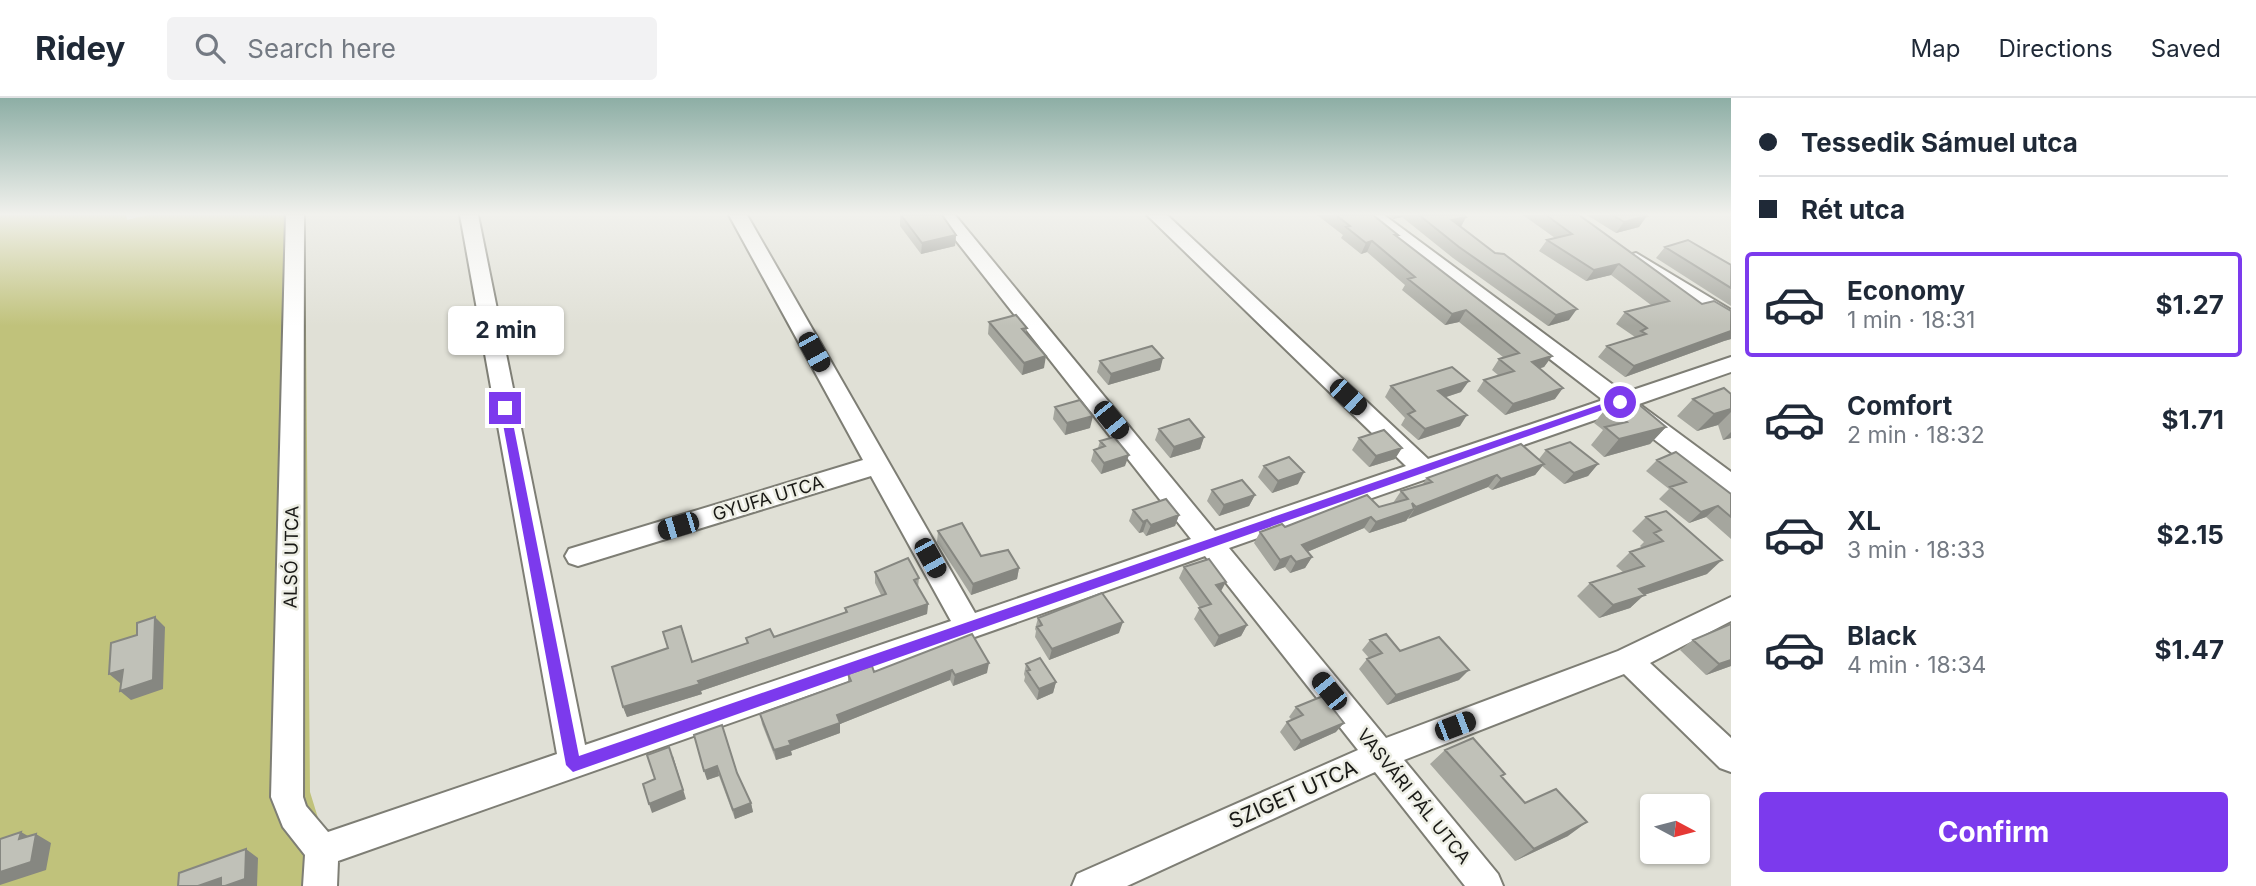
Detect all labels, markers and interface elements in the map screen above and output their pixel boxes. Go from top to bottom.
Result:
search box [167,17,657,80]
text: Ridey [35,28,125,68]
icon: search [191,29,229,67]
text: Search here [247,33,396,64]
text: Map [1911,34,1960,63]
text: Directions [1998,34,2113,63]
text: Saved [2151,34,2221,63]
text: Tessedik Sámuel utca [1801,127,2078,158]
text: Rét utca [1801,194,1905,225]
icon: car [1763,273,1826,336]
text: Economy [1847,275,1965,306]
text: $1.27 [2156,289,2224,320]
callout: 2 min [447,306,563,356]
text: 1 min · 18:31 [1847,306,1975,334]
text: 2 min [475,316,537,344]
car [795,329,834,375]
car [1326,375,1371,419]
route start [1604,386,1636,418]
icon: car [1763,388,1826,451]
text: Comfort [1847,390,1952,421]
route end [489,392,521,424]
car [1090,397,1133,443]
text: $1.71 [2161,404,2224,435]
text: 2 min · 18:32 [1847,421,1985,449]
street label: GYUFA UTCA [710,471,826,525]
icon: car [1763,503,1826,566]
street label: ALSÓ UTCA [279,505,302,609]
text: XL [1847,505,1881,536]
car [655,510,702,542]
text: $2.15 [2156,519,2224,550]
car [911,535,950,581]
text: 3 min · 18:33 [1847,536,1985,564]
icon: car [1763,618,1826,681]
text: Black [1847,620,1917,651]
text: $1.47 [2154,634,2224,665]
text: 4 min · 18:34 [1847,651,1986,679]
car [1308,668,1351,714]
car [1432,709,1479,743]
street label: VASVÁRI PÁL UTCA [1353,724,1476,868]
street label: SZIGET UTCA [1225,755,1361,833]
button: Confirm [1759,792,2228,872]
north arrow [1640,794,1710,864]
map controls [1640,794,1710,864]

